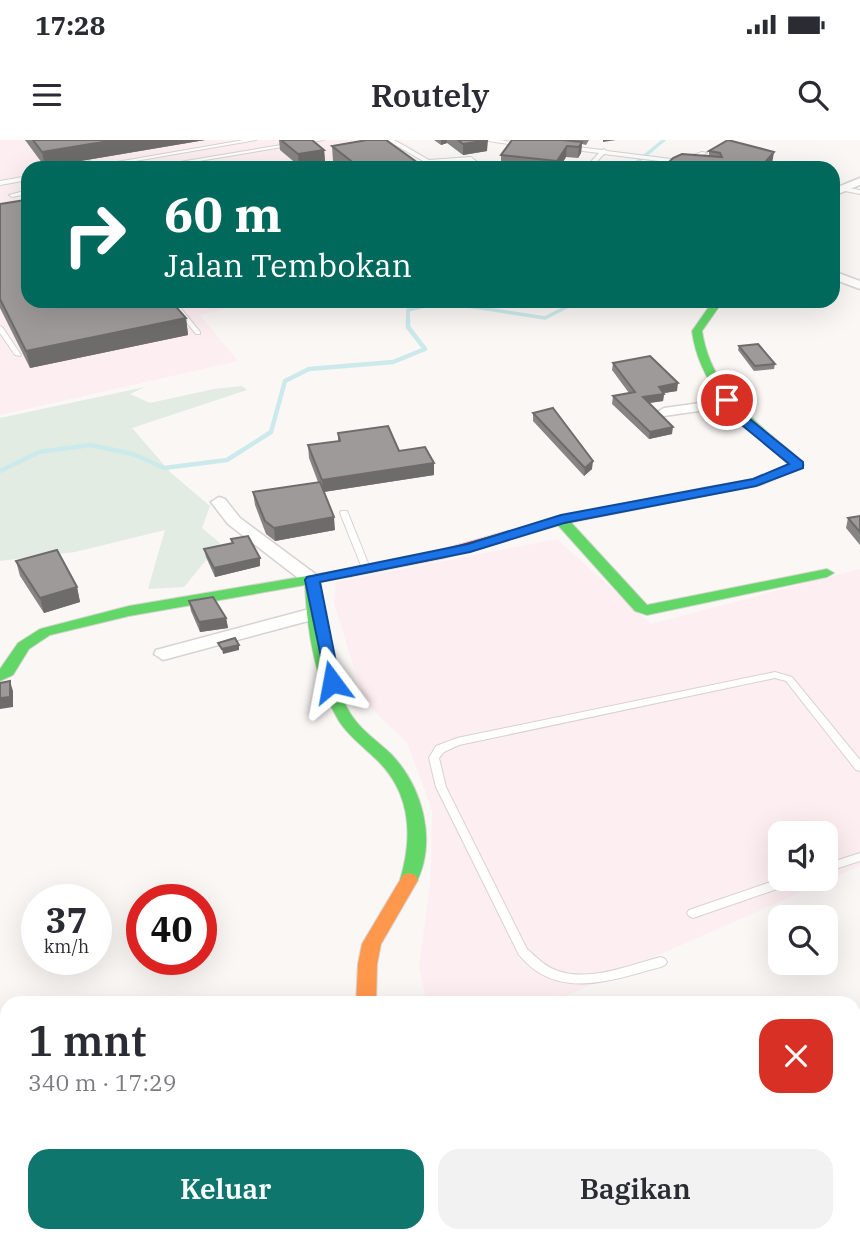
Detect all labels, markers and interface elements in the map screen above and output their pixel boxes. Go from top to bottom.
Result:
text: 17:28 [35,8,105,42]
text: Routely [371,74,489,116]
icon: menu [28,76,66,114]
icon: search [794,76,832,114]
text: 60 m [164,182,282,245]
icon: right [49,189,140,280]
text: Jalan Tembokan [164,244,412,286]
pin [697,370,757,430]
icon: arrive [708,381,746,419]
position arrow [295,645,369,719]
map controls [768,821,838,975]
button: sound [768,821,838,891]
speed limit sign: 40 [126,884,217,975]
text: 37 [45,897,88,943]
button: search [768,905,838,975]
text: km/h [44,935,89,958]
text: 1 mnt [28,1013,146,1068]
button: close [759,1019,833,1093]
text: 340 m · 17:29 [28,1067,177,1097]
button: Keluar [28,1149,424,1229]
button: Bagikan [438,1149,833,1229]

